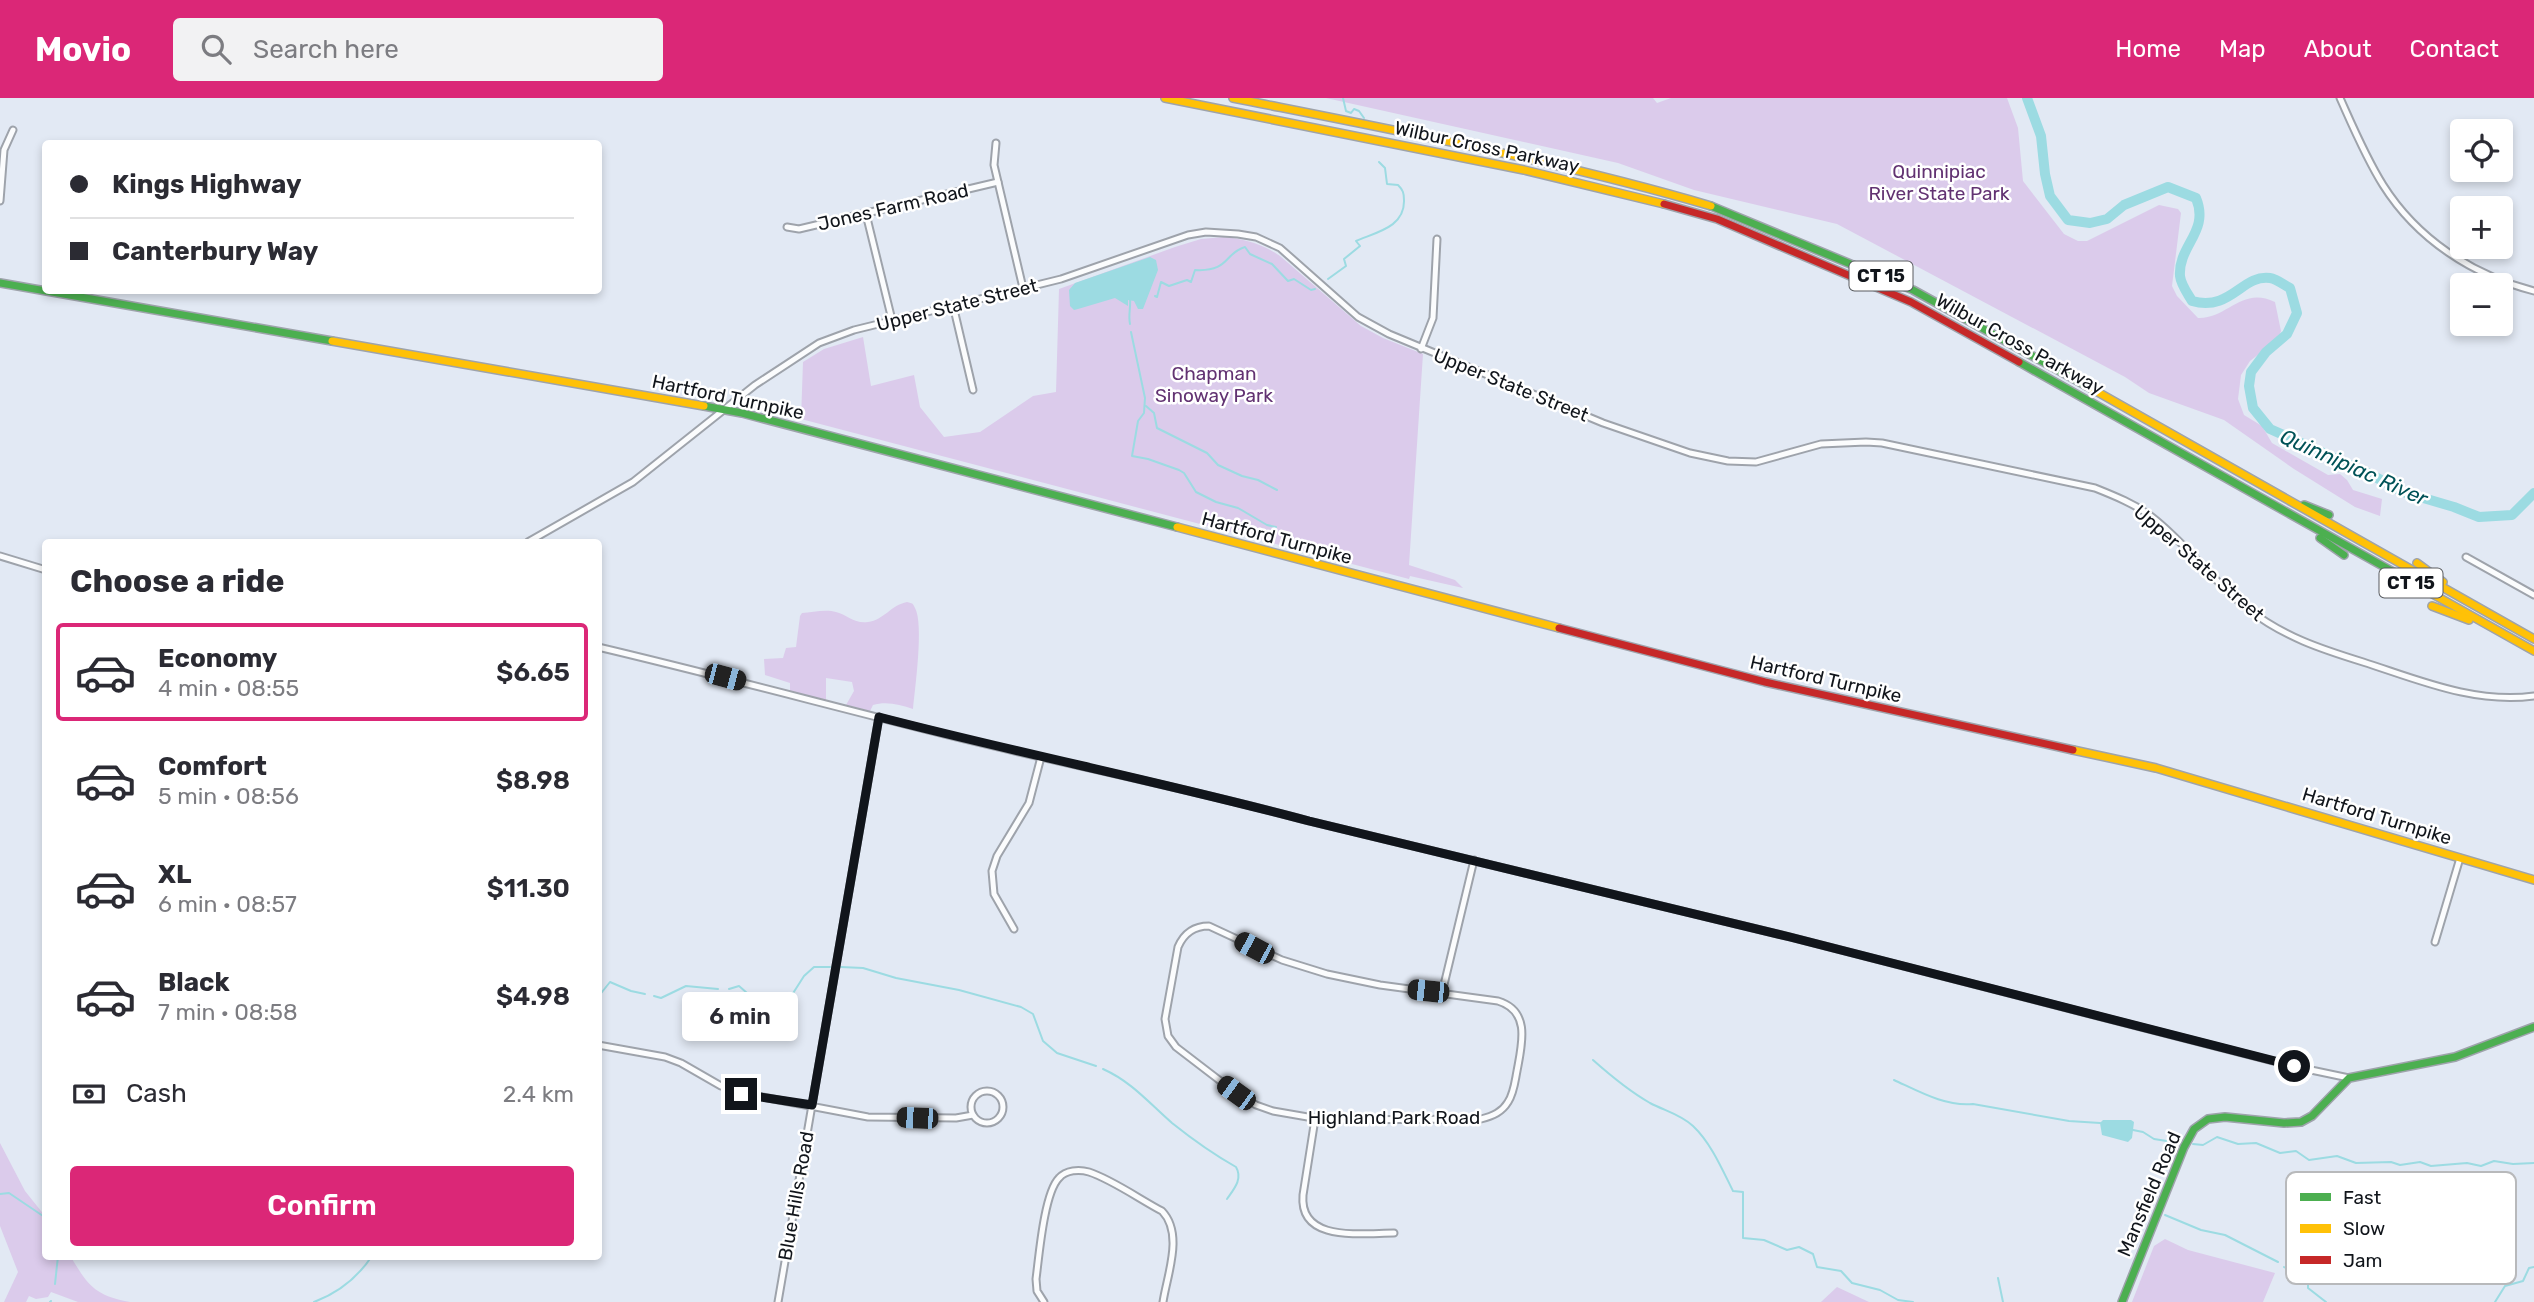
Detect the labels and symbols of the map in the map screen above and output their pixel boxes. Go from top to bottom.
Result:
street label: Wilbur Cross Parkway [1392,116,1582,178]
park label: Quinnipiac River State Park [1868,160,2010,205]
street label: Jones Farm Road [815,178,971,236]
road number: CT 15 [1850,261,1912,290]
street label: Upper State Street [874,274,1041,336]
street label: Wilbur Cross Parkway [1932,288,2108,400]
street label: Upper State Street [1430,343,1592,427]
park label: Chapman Sinoway Park [1155,362,1273,407]
street label: Hartford Turnpike [650,370,806,424]
water label: Quinnipiac River [2276,423,2433,511]
street label: Upper State Street [2129,500,2269,626]
street label: Hartford Turnpike [1199,507,1355,569]
road number: CT 15 [2380,569,2442,598]
street label: Hartford Turnpike [1748,650,1904,708]
car [702,661,749,693]
street label: Hartford Turnpike [2300,782,2454,850]
car [1231,929,1278,967]
car [1407,978,1450,1004]
callout: 6 min [683,992,799,1042]
route start [2278,1050,2310,1082]
car [1213,1072,1260,1114]
route end [725,1078,757,1110]
street label: Highland Park Road [1308,1106,1480,1129]
car [896,1107,939,1129]
street label: Mansfield Road [2112,1128,2186,1260]
street label: Blue Hills Road [773,1130,819,1262]
legend [2286,1172,2516,1284]
text: Fast [2343,1186,2382,1209]
text: Slow [2343,1217,2385,1240]
text: Jam [2343,1249,2382,1272]

